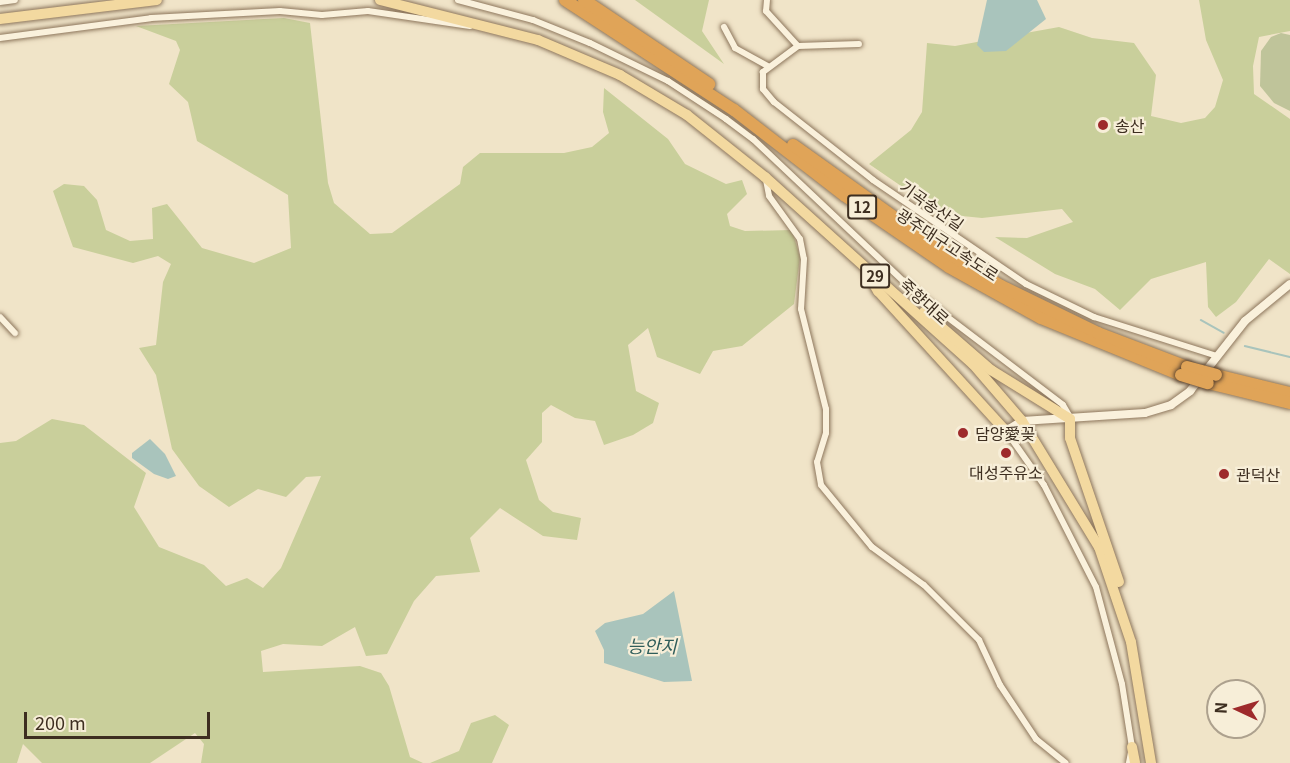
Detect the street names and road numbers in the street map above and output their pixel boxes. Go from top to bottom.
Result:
street label: 기곡송산길 [896,176,968,234]
road number: 12 [847,195,877,219]
street label: 광주대구고속도로 [893,204,1003,284]
road number: 29 [860,264,890,288]
street label: 죽향대로 [897,274,953,328]

